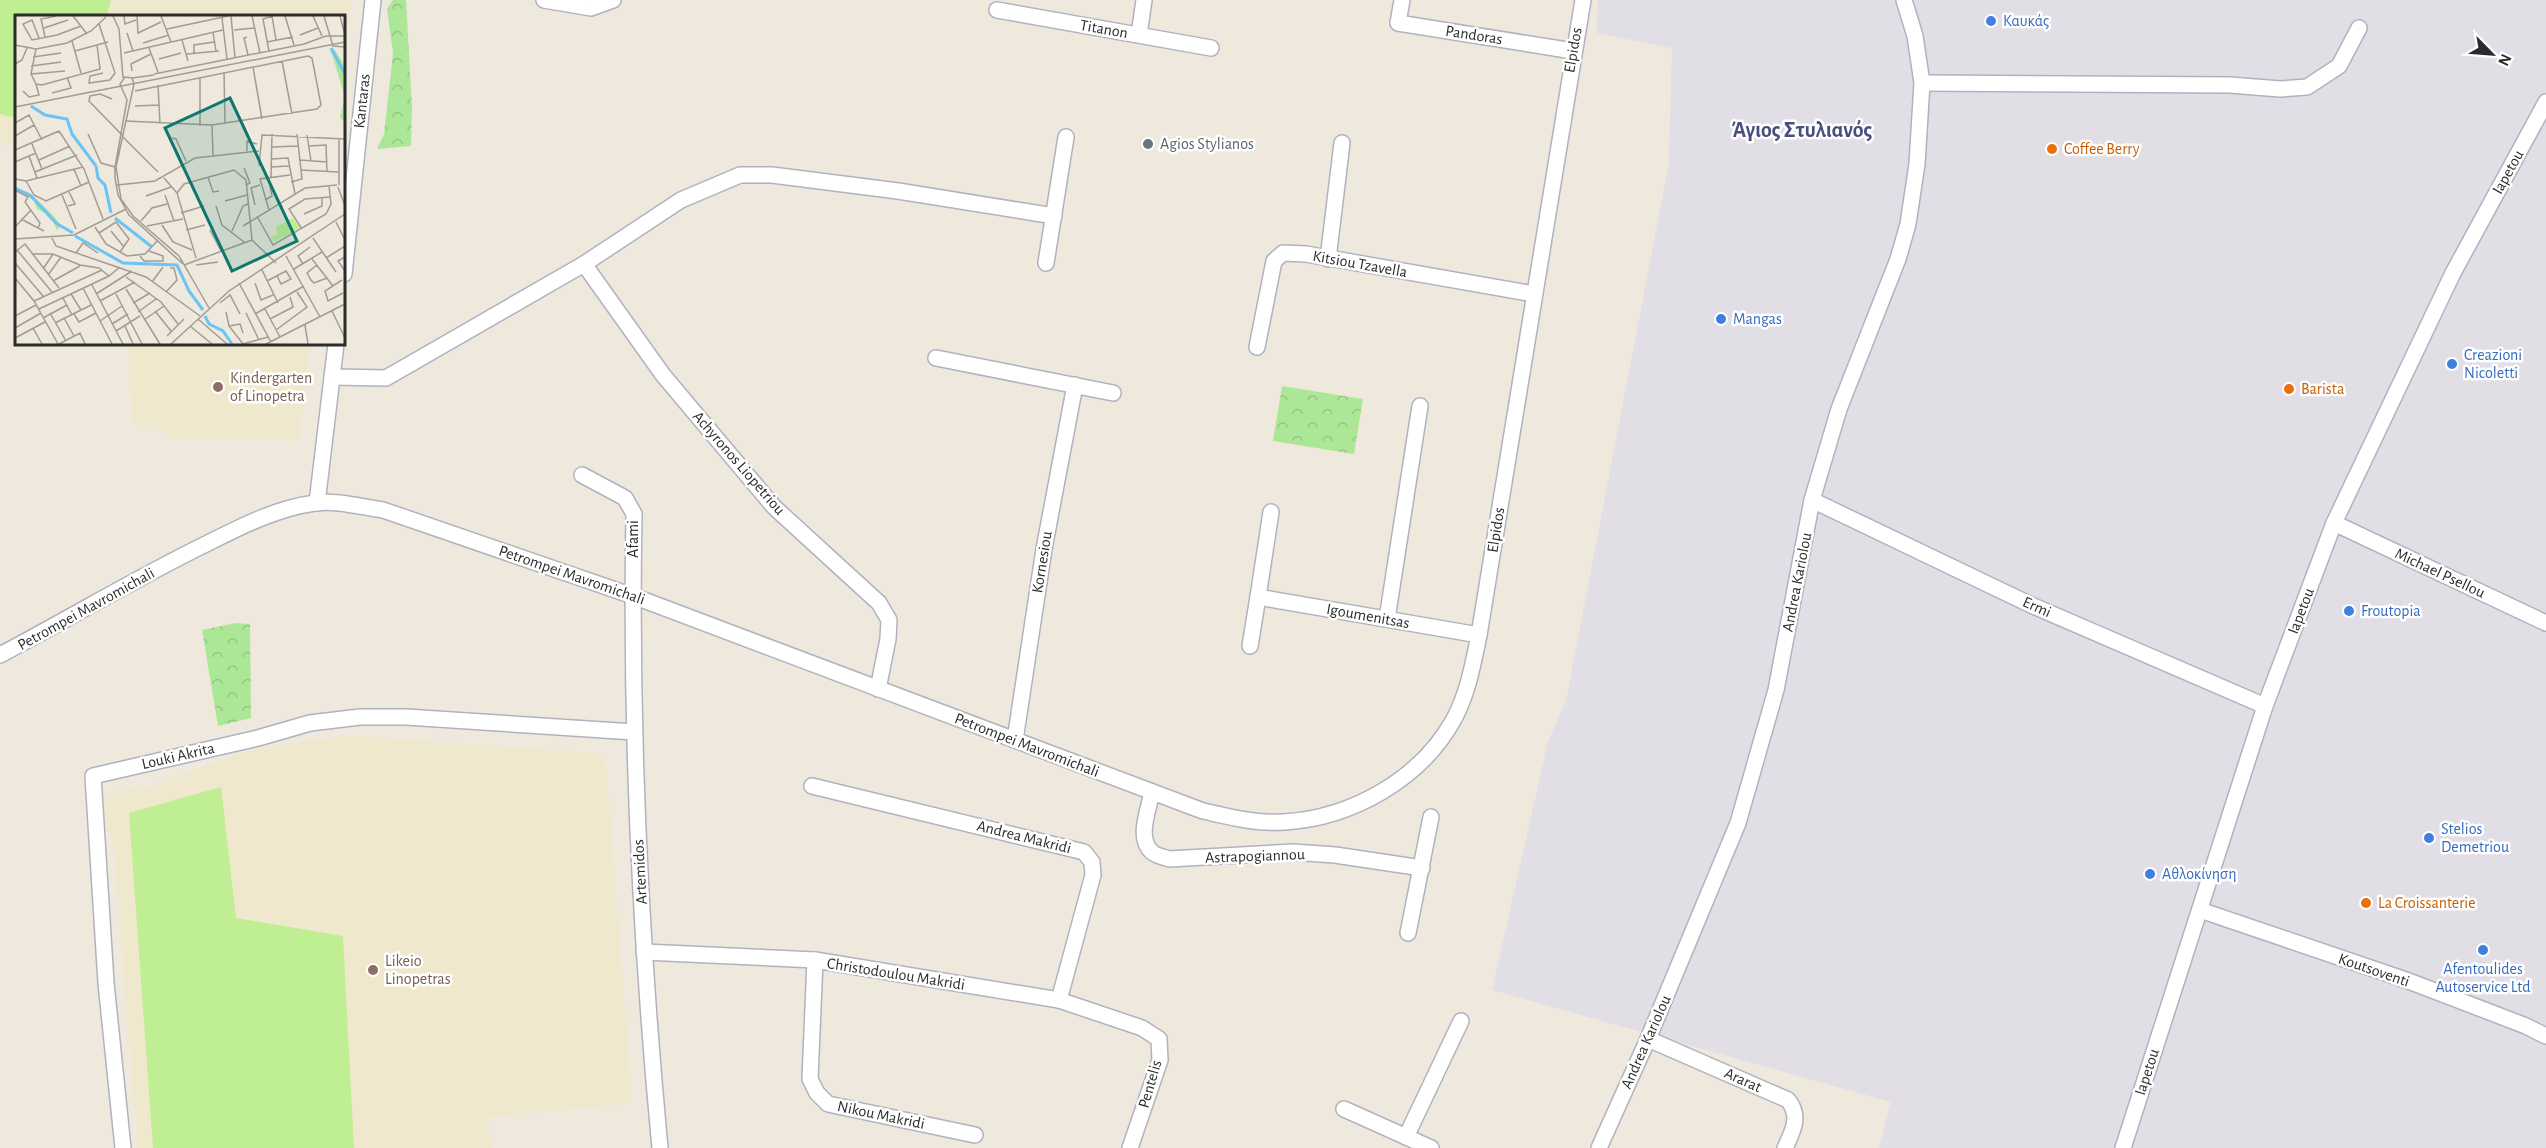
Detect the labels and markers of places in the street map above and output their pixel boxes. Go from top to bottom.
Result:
place label: Καυκάς [2003,13,2049,30]
marker: Καυκάς [1984,14,1998,28]
place label: Agios Stylianos [1160,136,1254,153]
marker: Agios Stylianos [1141,137,1155,151]
place label: Coffee Berry [2064,141,2140,158]
marker: Coffee Berry [2045,142,2059,156]
place label: Mangas [1733,311,1782,327]
marker: Mangas [1714,312,1728,326]
place label: Creazioni Nicoletti [2464,347,2522,381]
marker: Creazioni Nicoletti [2445,357,2459,371]
place label: Kindergarten of Linopetra [230,370,312,404]
marker: Kindergarten of Linopetra [211,380,225,394]
place label: Barista [2301,381,2344,397]
marker: Barista [2282,382,2296,396]
place label: Froutopia [2361,603,2421,619]
marker: Froutopia [2342,604,2356,618]
place label: Stelios Demetriou [2441,821,2509,855]
marker: Stelios Demetriou [2422,831,2436,845]
place label: Αθλοκίνηση [2162,866,2237,882]
marker: Αθλοκίνηση [2143,867,2157,881]
place label: La Croissanterie [2378,895,2476,911]
marker: La Croissanterie [2359,896,2373,910]
marker: Afentoulides Autoservice Ltd [2476,943,2490,957]
place label: Likeio Linopetras [385,953,451,987]
place label: Afentoulides Autoservice Ltd [2435,961,2531,995]
marker: Likeio Linopetras [366,963,380,977]

